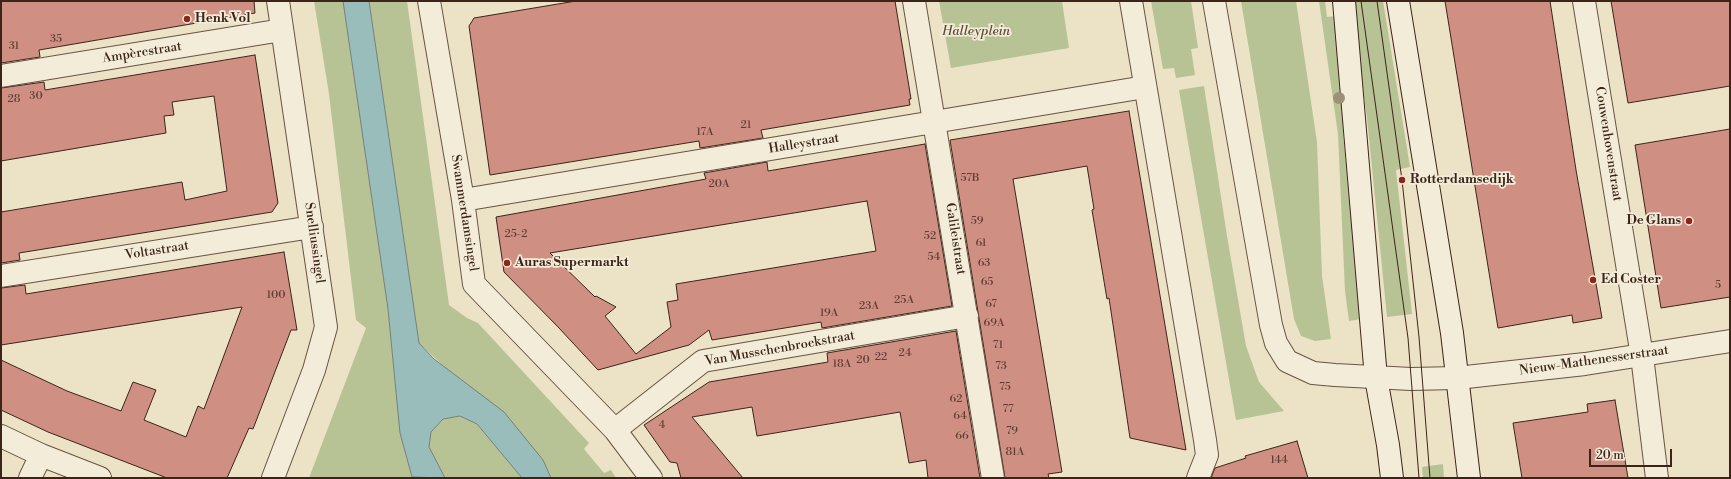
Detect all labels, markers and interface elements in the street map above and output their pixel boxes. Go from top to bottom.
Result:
place label: Henk Vol [195,11,250,27]
marker: Henk Vol [182,14,192,24]
park label: Halleyplein [942,24,1010,40]
house number: 35 [50,32,62,46]
house number: 31 [9,39,19,53]
street label: Ampèrestraat [101,39,183,67]
street label: Couwenhovenstraat [1591,86,1625,202]
house number: 30 [29,89,43,103]
house number: 28 [7,92,21,106]
house number: 21 [740,118,752,132]
house number: 17A [696,125,714,139]
street label: Halleystraat [768,131,840,157]
street label: Swammerdamsingel [447,154,481,272]
house number: 57B [961,171,979,185]
place label: Rotterdamsedijk [1410,172,1514,188]
marker: Rotterdamsedijk [1397,175,1407,185]
house number: 20A [708,177,730,191]
street label: Snelliussingel [301,202,327,284]
street label: Galileistraat [942,202,968,276]
place label: De Glans [1626,213,1681,229]
house number: 59 [971,214,983,228]
marker: De Glans [1684,216,1694,226]
house number: 25-2 [505,227,527,241]
house number: 52 [924,229,936,243]
house number: 61 [975,236,987,250]
street label: Voltastraat [124,238,190,264]
house number: 54 [928,250,940,264]
place label: Auras Supermarkt [515,255,629,271]
house number: 63 [978,256,990,270]
marker: Auras Supermarkt [502,258,512,268]
place label: Ed Coster [1601,272,1661,288]
house number: 65 [981,275,993,289]
marker: Ed Coster [1588,275,1598,285]
house number: 5 [1715,278,1721,292]
house number: 100 [267,288,285,302]
house number: 25A [894,293,914,307]
house number: 67 [985,297,997,311]
house number: 23A [859,299,879,313]
house number: 19A [820,306,838,320]
house number: 69A [984,316,1004,330]
street label: Van Musschenbroekstraat [704,328,856,370]
house number: 71 [993,338,1003,352]
street label: Nieuw-Mathenesserstraat [1518,343,1670,379]
house number: 24 [899,346,911,360]
house number: 22 [875,350,887,364]
house number: 20 [856,353,870,367]
house number: 18A [833,357,851,371]
house number: 73 [995,359,1007,373]
house number: 75 [999,380,1011,394]
house number: 62 [950,392,962,406]
house number: 77 [1002,402,1014,416]
house number: 64 [953,409,967,423]
house number: 4 [659,418,665,432]
house number: 79 [1006,424,1018,438]
house number: 66 [955,429,969,443]
scale bar [1591,441,1674,467]
house number: 81A [1006,445,1024,459]
text: 20 m [1596,448,1624,463]
house number: 144 [1270,453,1288,467]

